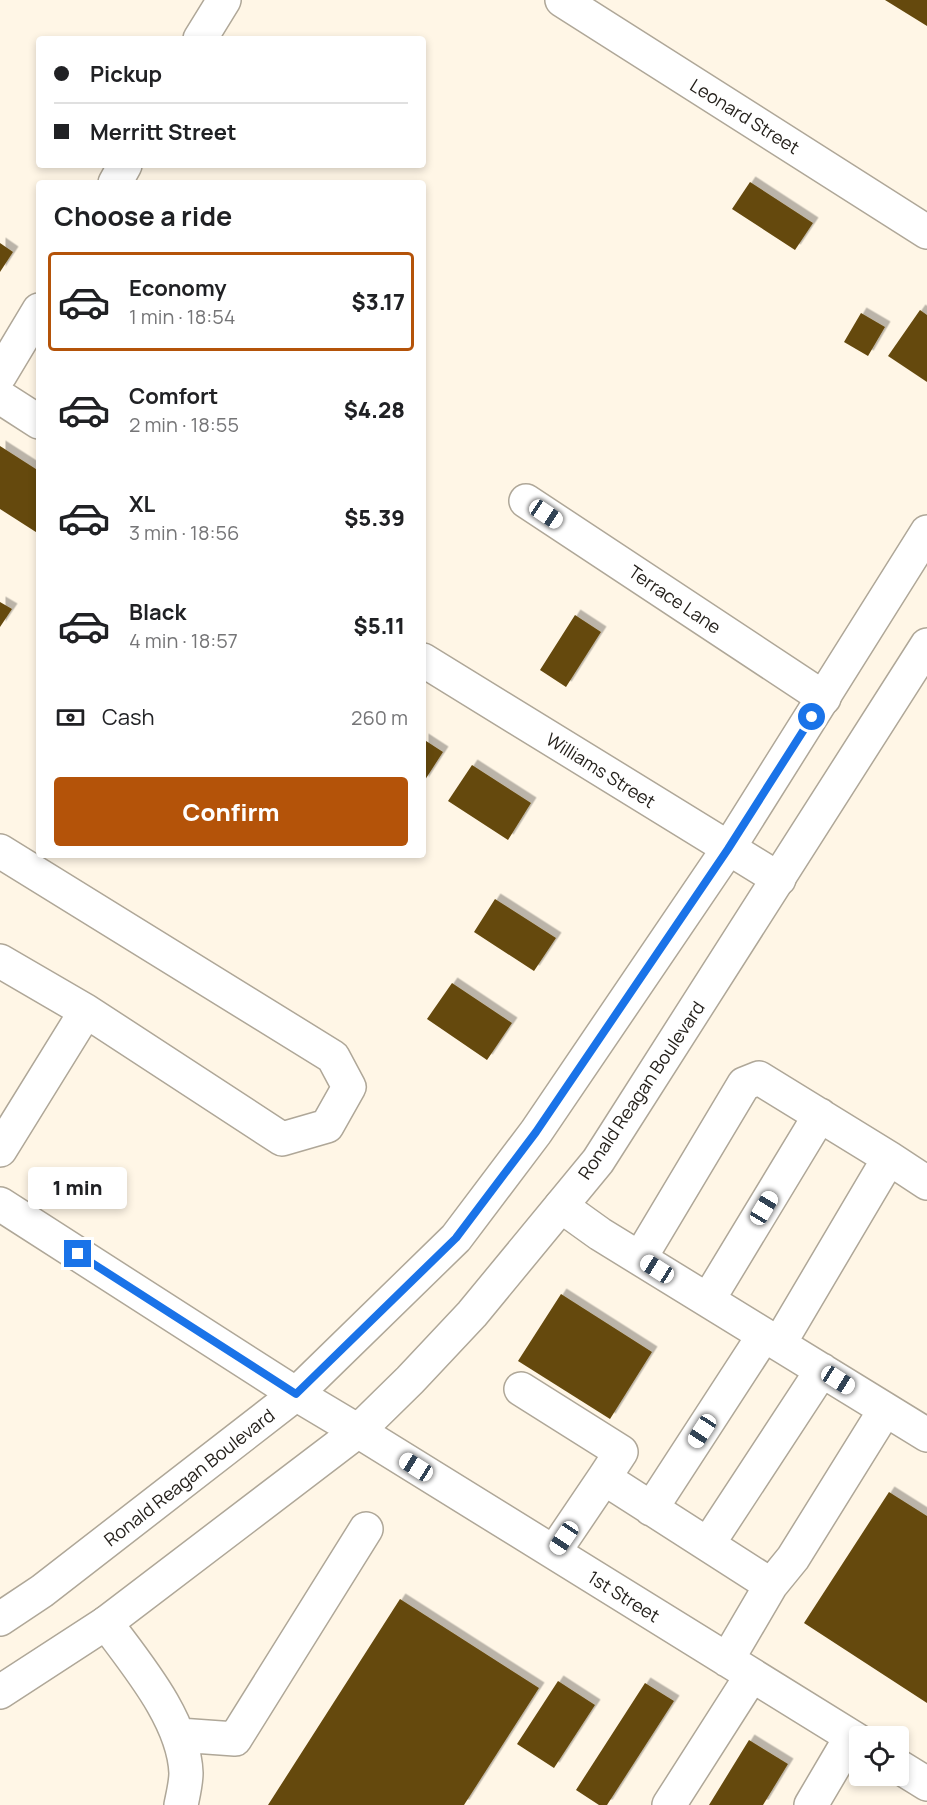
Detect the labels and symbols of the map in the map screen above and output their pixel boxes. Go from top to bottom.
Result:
street label: Leonard Street [686,73,804,159]
car [526,496,566,532]
street label: Terrace Lane [624,559,726,639]
route start [798,703,825,730]
street label: Williams Street [542,727,660,813]
street label: Ronald Reagan Boulevard [572,996,710,1184]
callout: 1 min [28,1167,128,1209]
car [747,1188,781,1228]
route end [64,1240,91,1267]
car [637,1252,677,1286]
car [818,1363,858,1397]
street label: Ronald Reagan Boulevard [99,1403,279,1551]
car [685,1411,719,1451]
car [396,1450,436,1484]
car [546,1518,582,1558]
street label: 1st Street [584,1565,664,1627]

